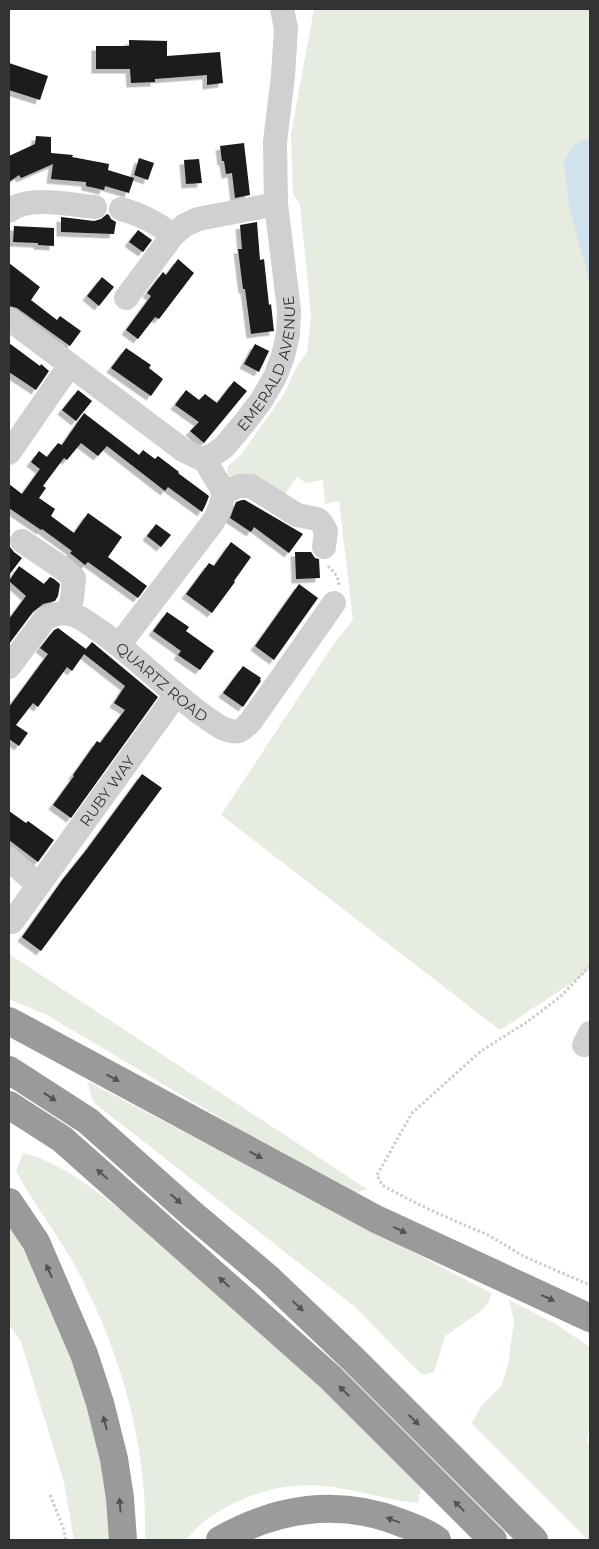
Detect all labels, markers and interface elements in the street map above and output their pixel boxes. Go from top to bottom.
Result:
street label: EMERALD AVENUE [232,295,299,435]
street label: QUARTZ ROAD [112,638,212,726]
street label: RUBY WAY [75,751,139,830]
one-way arrow [106,1074,121,1082]
one-way arrow [43,1092,56,1102]
one-way arrow [249,1151,264,1159]
one-way arrow [96,1168,108,1180]
one-way arrow [169,1193,181,1205]
one-way arrow [393,1227,407,1235]
one-way arrow [44,1264,52,1278]
one-way arrow [218,1276,230,1288]
one-way arrow [541,1294,555,1302]
one-way arrow [291,1300,303,1312]
one-way arrow [338,1385,350,1397]
one-way arrow [408,1414,420,1426]
one-way arrow [101,1416,109,1431]
one-way arrow [116,1497,124,1513]
one-way arrow [453,1500,465,1512]
one-way arrow [385,1516,400,1524]

